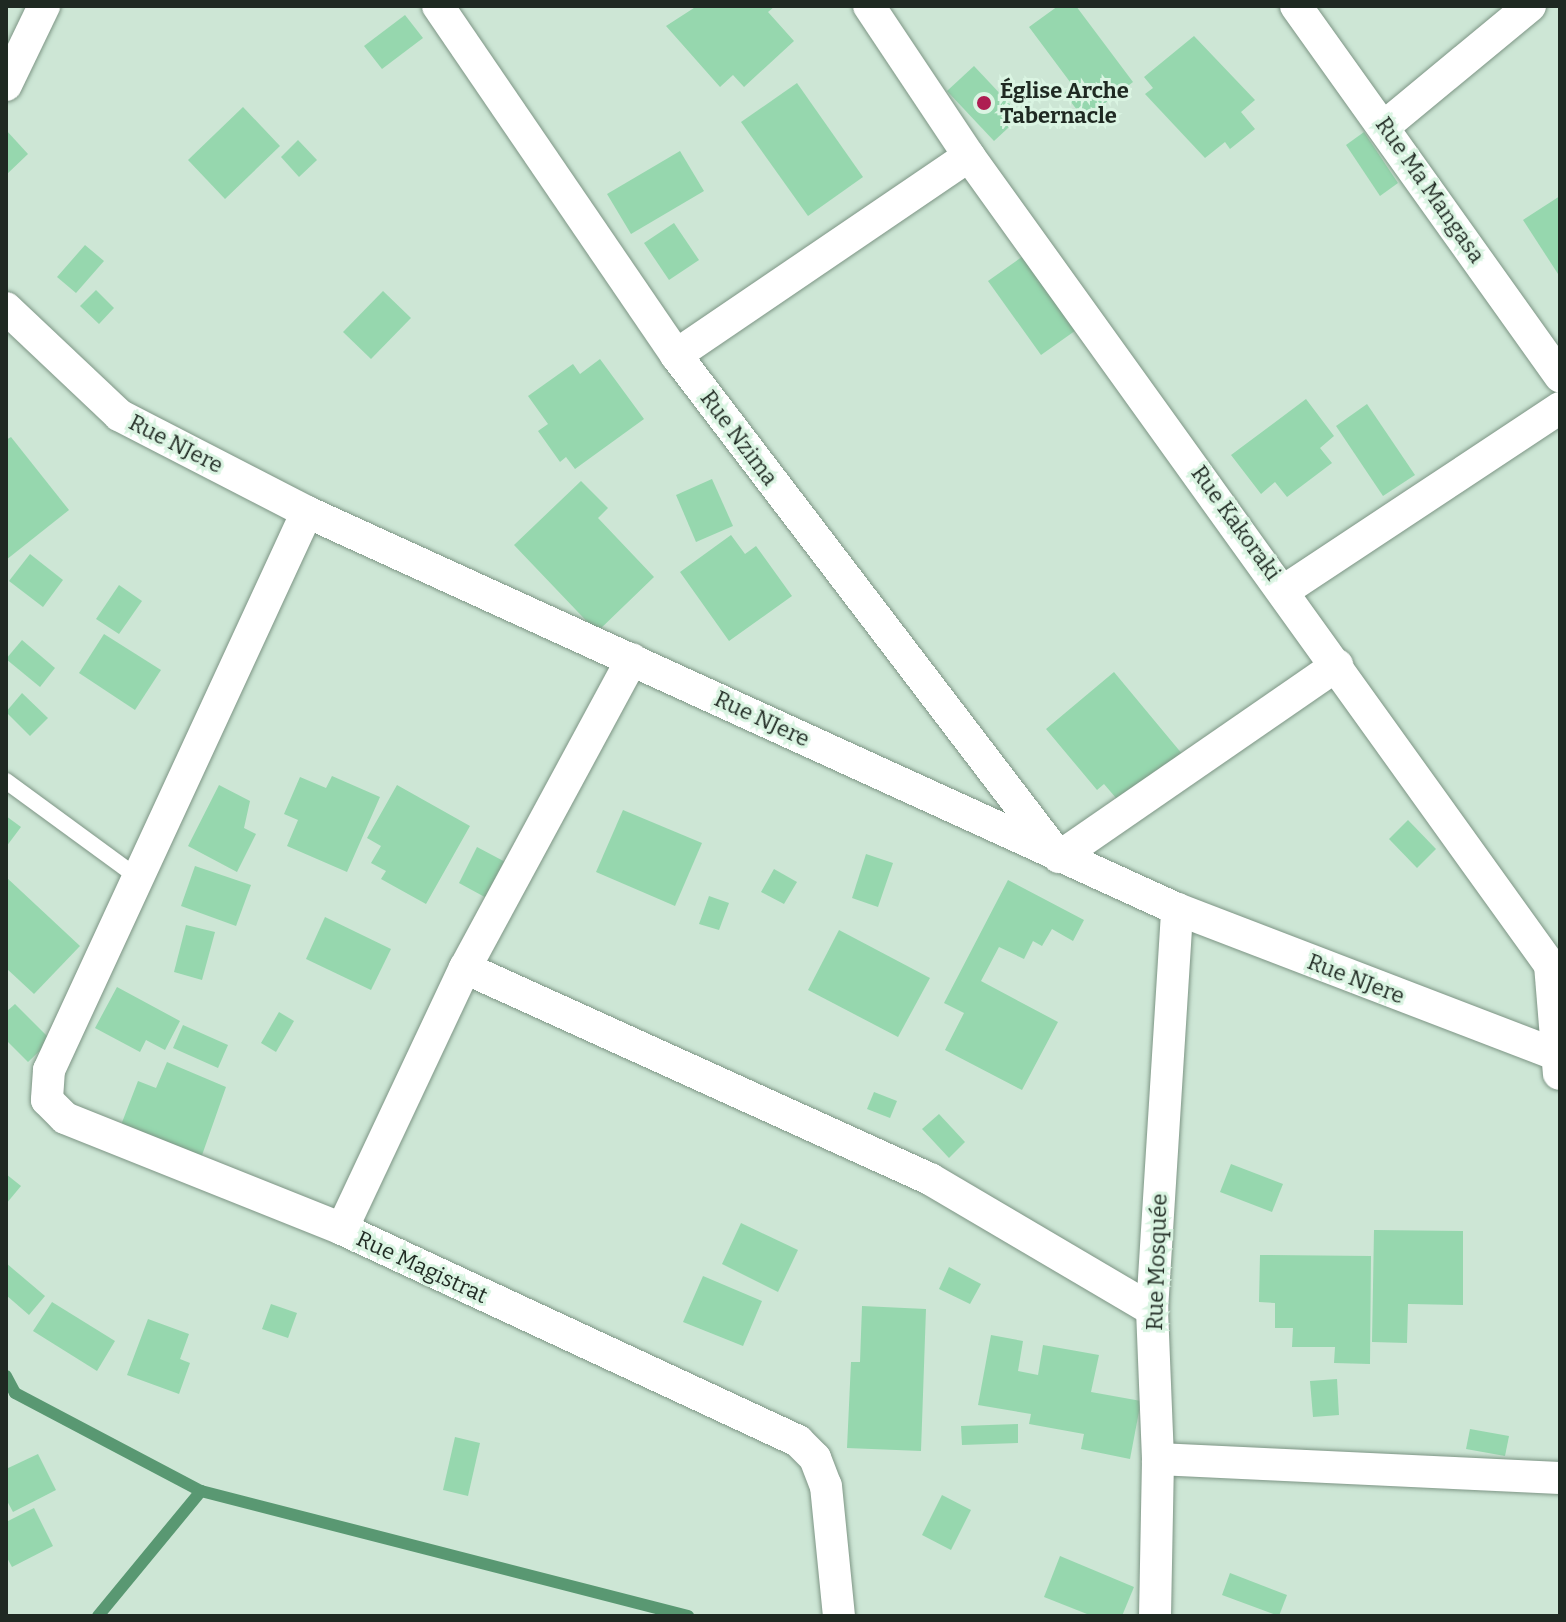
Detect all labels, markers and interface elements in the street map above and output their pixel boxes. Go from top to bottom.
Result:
place label: Église Arche Tabernacle [1000,77,1129,128]
marker: Église Arche Tabernacle [975,94,993,112]
street label: Rue Ma Mangasa [1370,112,1490,268]
street label: Rue Nzima [695,385,783,491]
street label: Rue NJere [125,409,227,479]
street label: Rue Kakoraki [1186,461,1286,585]
street label: Rue NJere [710,686,814,752]
street label: Rue NJere [1304,948,1408,1010]
street label: Rue Mosquée [1141,1193,1173,1331]
street label: Rue Magistrat [352,1225,492,1309]

